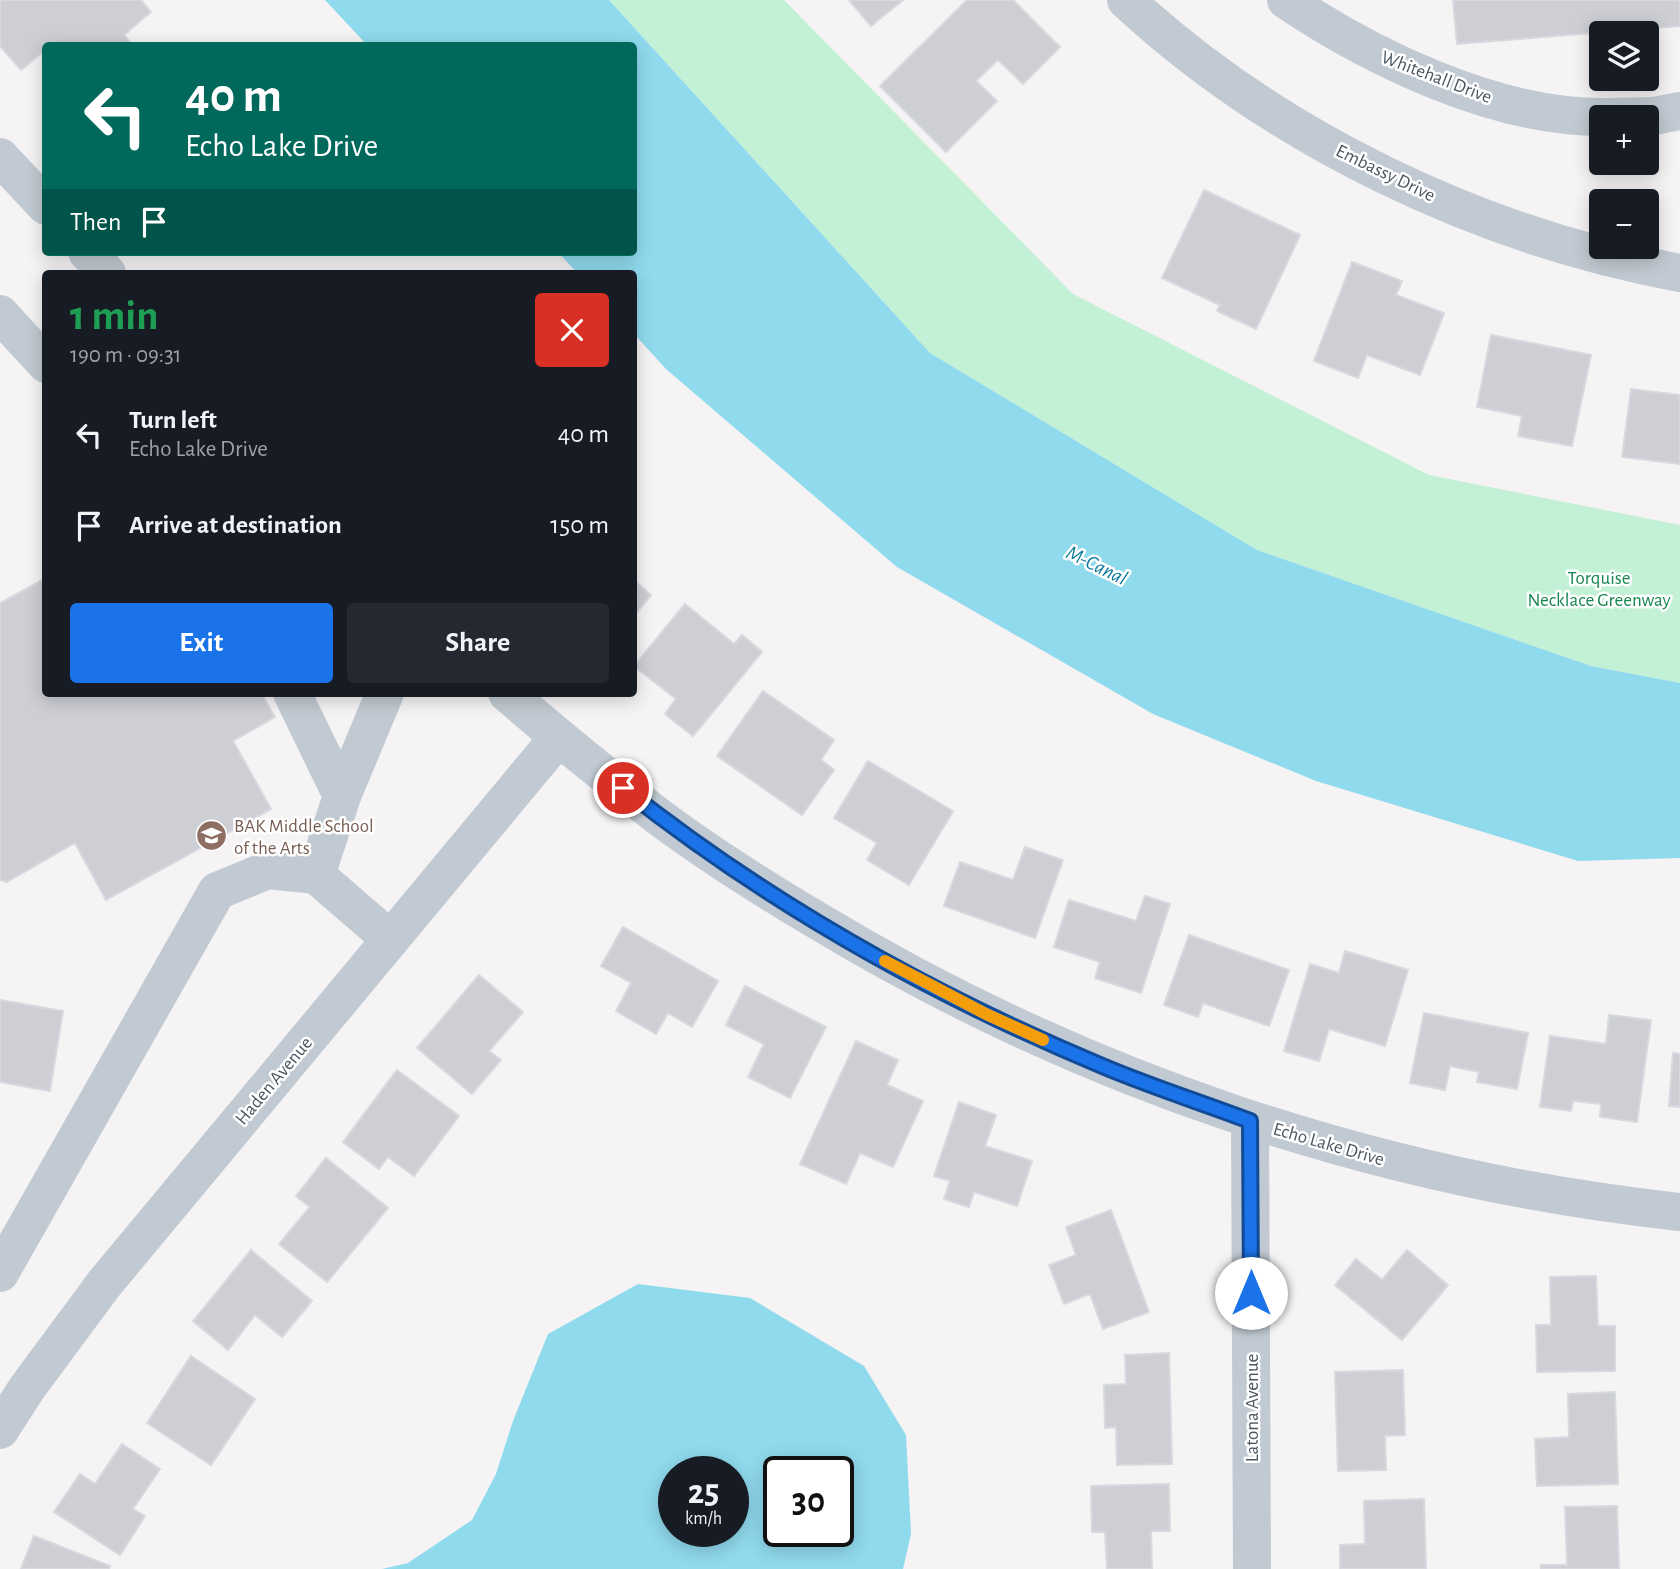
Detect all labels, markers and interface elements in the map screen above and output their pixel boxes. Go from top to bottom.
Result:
map controls [1589,21,1659,259]
button: layers [1589,21,1659,91]
street label: Whitehall Drive [1379,48,1494,107]
icon: left [70,70,161,161]
text: 40 m [185,72,282,121]
button: + [1589,105,1659,175]
text: Echo Lake Drive [185,130,378,162]
street label: Embassy Drive [1333,141,1438,205]
button: − [1589,189,1659,259]
icon: arrive [135,203,173,241]
text: Then [70,209,121,235]
button: close [535,293,609,367]
text: 1 min [70,295,159,337]
text: 190 m · 09:31 [70,344,182,367]
text: Turn left [129,407,217,433]
icon: left [70,416,108,454]
text: 40 m [558,421,609,447]
text: Echo Lake Drive [129,438,268,461]
icon: arrive [70,507,108,545]
text: Arrive at destination [129,512,342,538]
text: 150 m [550,512,609,538]
water label: M-Canal [1063,542,1131,589]
park label: Torquise Necklace Greenway [1527,569,1671,610]
button: Exit [70,603,333,683]
button: Share [347,603,609,683]
pin [593,758,653,818]
icon: arrive [604,769,642,807]
place label: BAK Middle School of the Arts [234,817,374,858]
school or university icon: BAK Middle School of the Arts [194,819,228,853]
street label: Haden Avenue [232,1033,316,1129]
street label: Echo Lake Drive [1271,1119,1386,1169]
position arrow [1214,1256,1288,1330]
street label: Latona Avenue [1243,1354,1262,1462]
speed limit sign: 30 [763,1456,854,1547]
text: 25 [688,1475,719,1510]
text: km/h [685,1510,722,1528]

